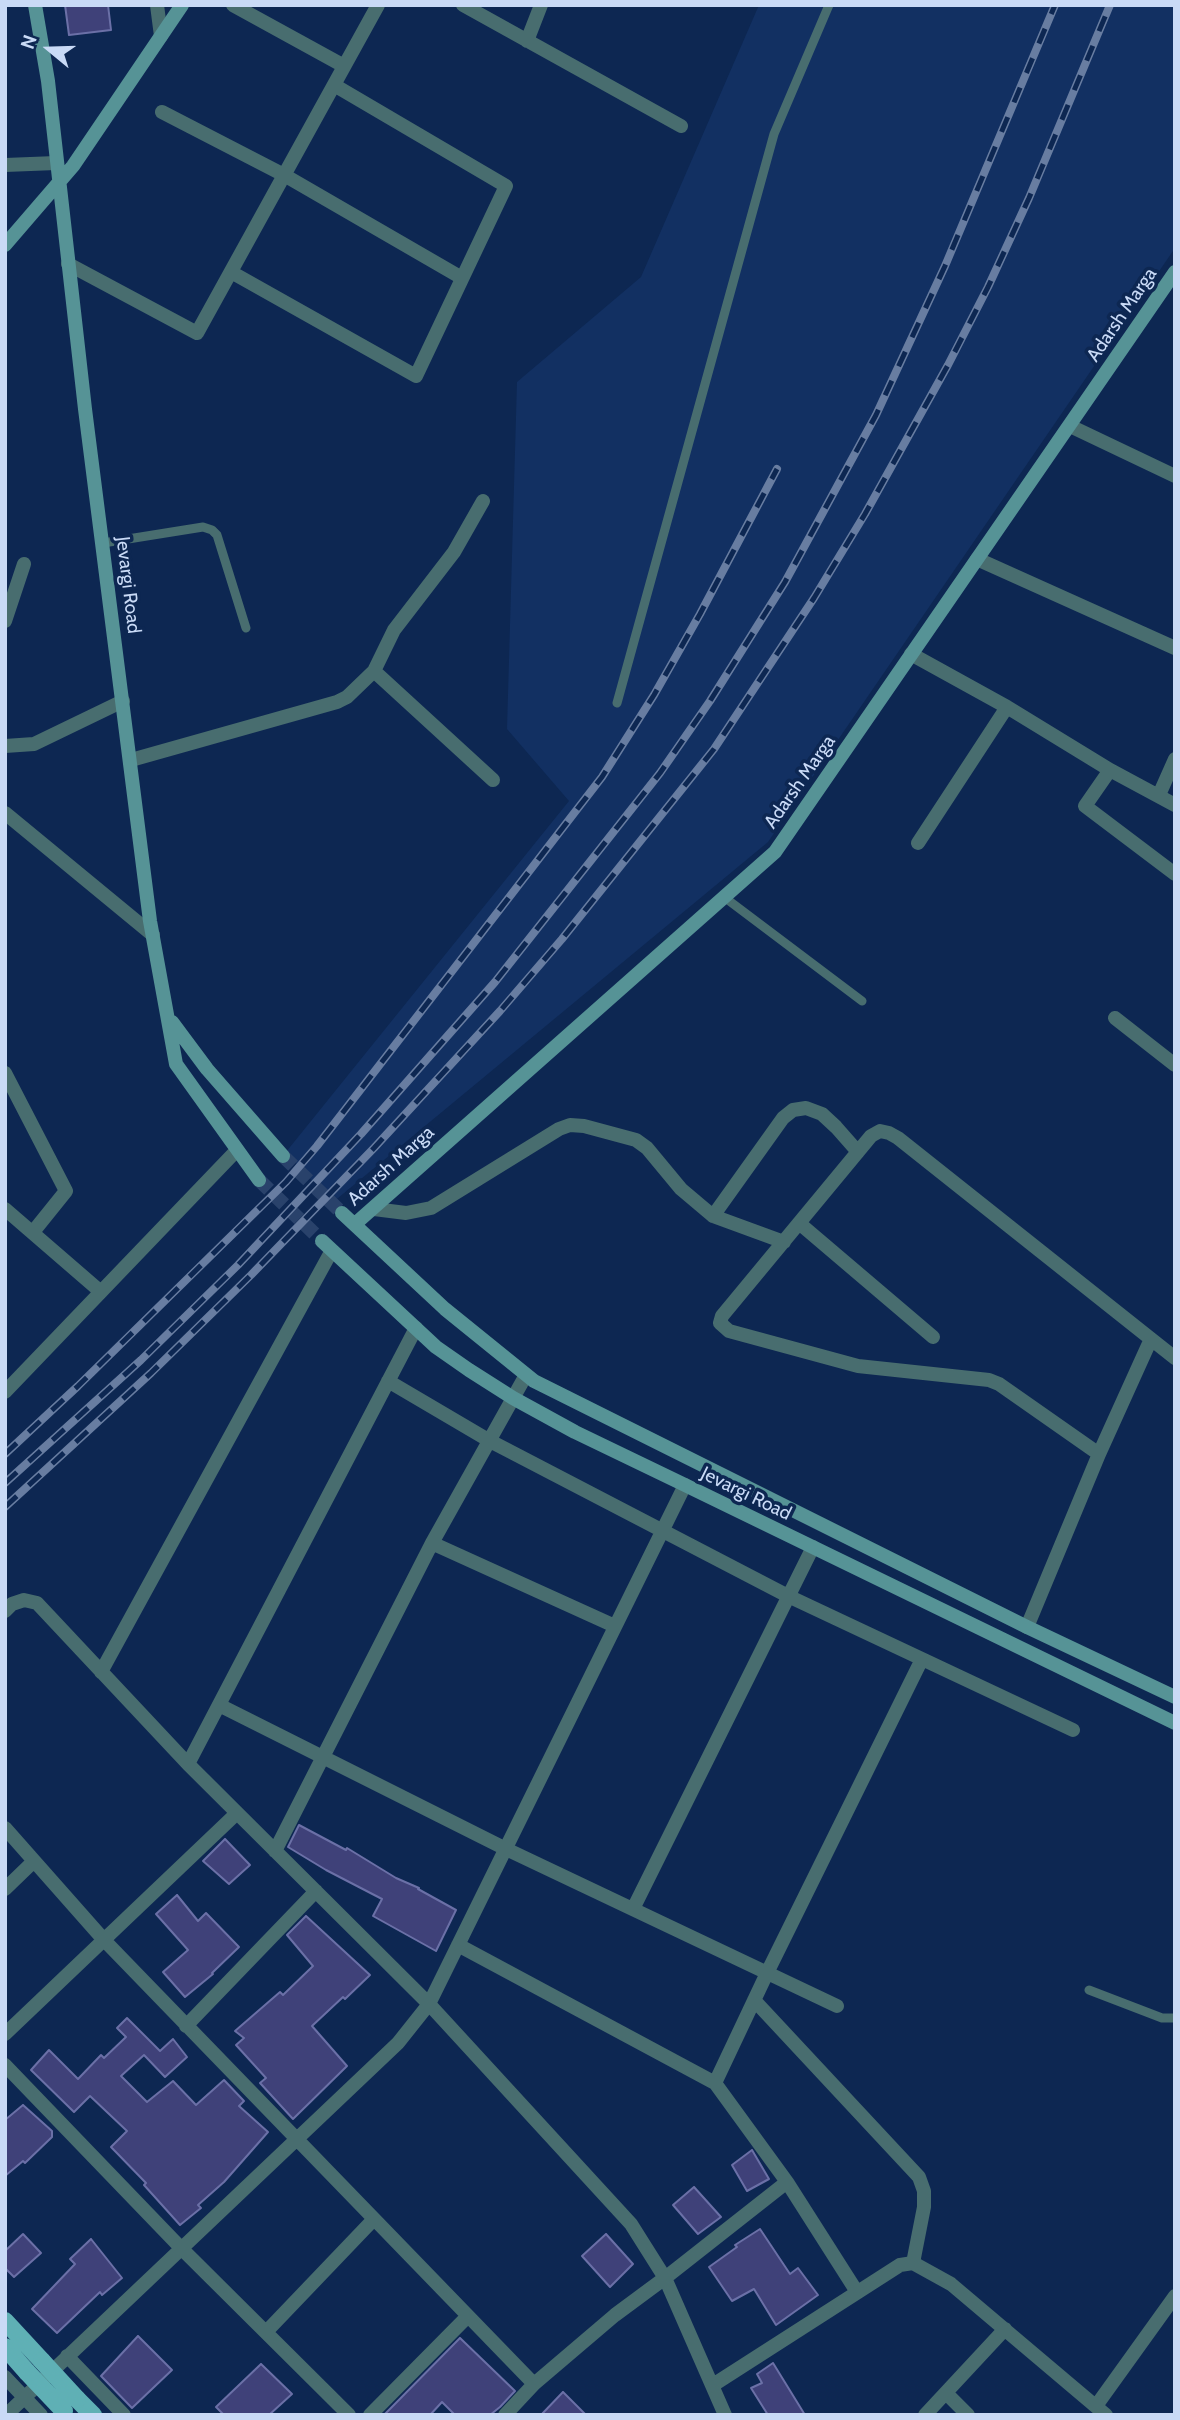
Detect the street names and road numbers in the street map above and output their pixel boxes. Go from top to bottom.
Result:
street label: Adarsh Marga [1082,264,1162,366]
street label: Jevargi Road [111,535,145,635]
street label: Adarsh Marga [760,731,840,833]
street label: Adarsh Marga [343,1121,439,1211]
street label: Jevargi Road [697,1462,795,1526]

